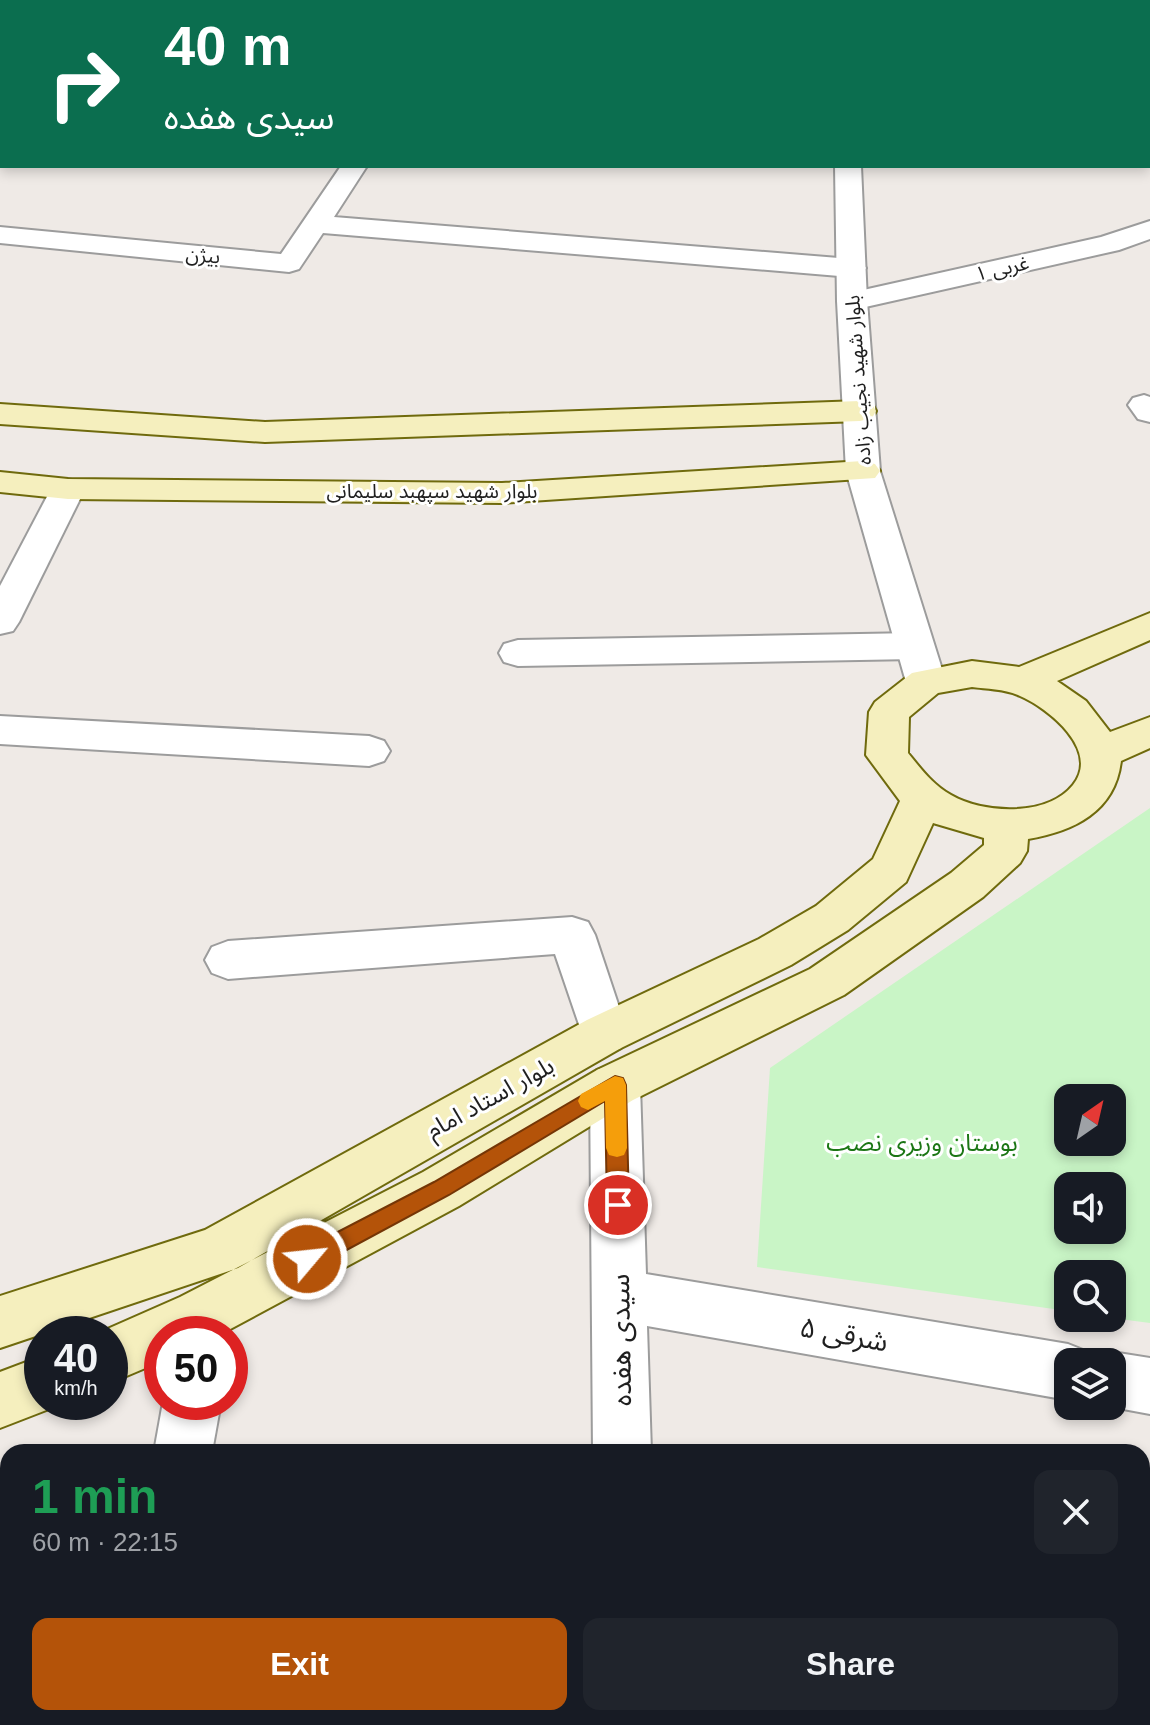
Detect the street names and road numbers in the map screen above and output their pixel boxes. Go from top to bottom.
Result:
street label: بیژن [185,243,221,268]
street label: غربی ۱ [973,251,1031,286]
street label: بلوار شهید نجیب زاده [841,294,876,466]
street label: بلوار شهید سپهبد سلیمانی [327,480,537,504]
street label: بلوار استاد امام [421,1051,561,1148]
street label: سیدی هفده [604,1273,637,1407]
street label: شرقی ۵ [797,1311,890,1358]

